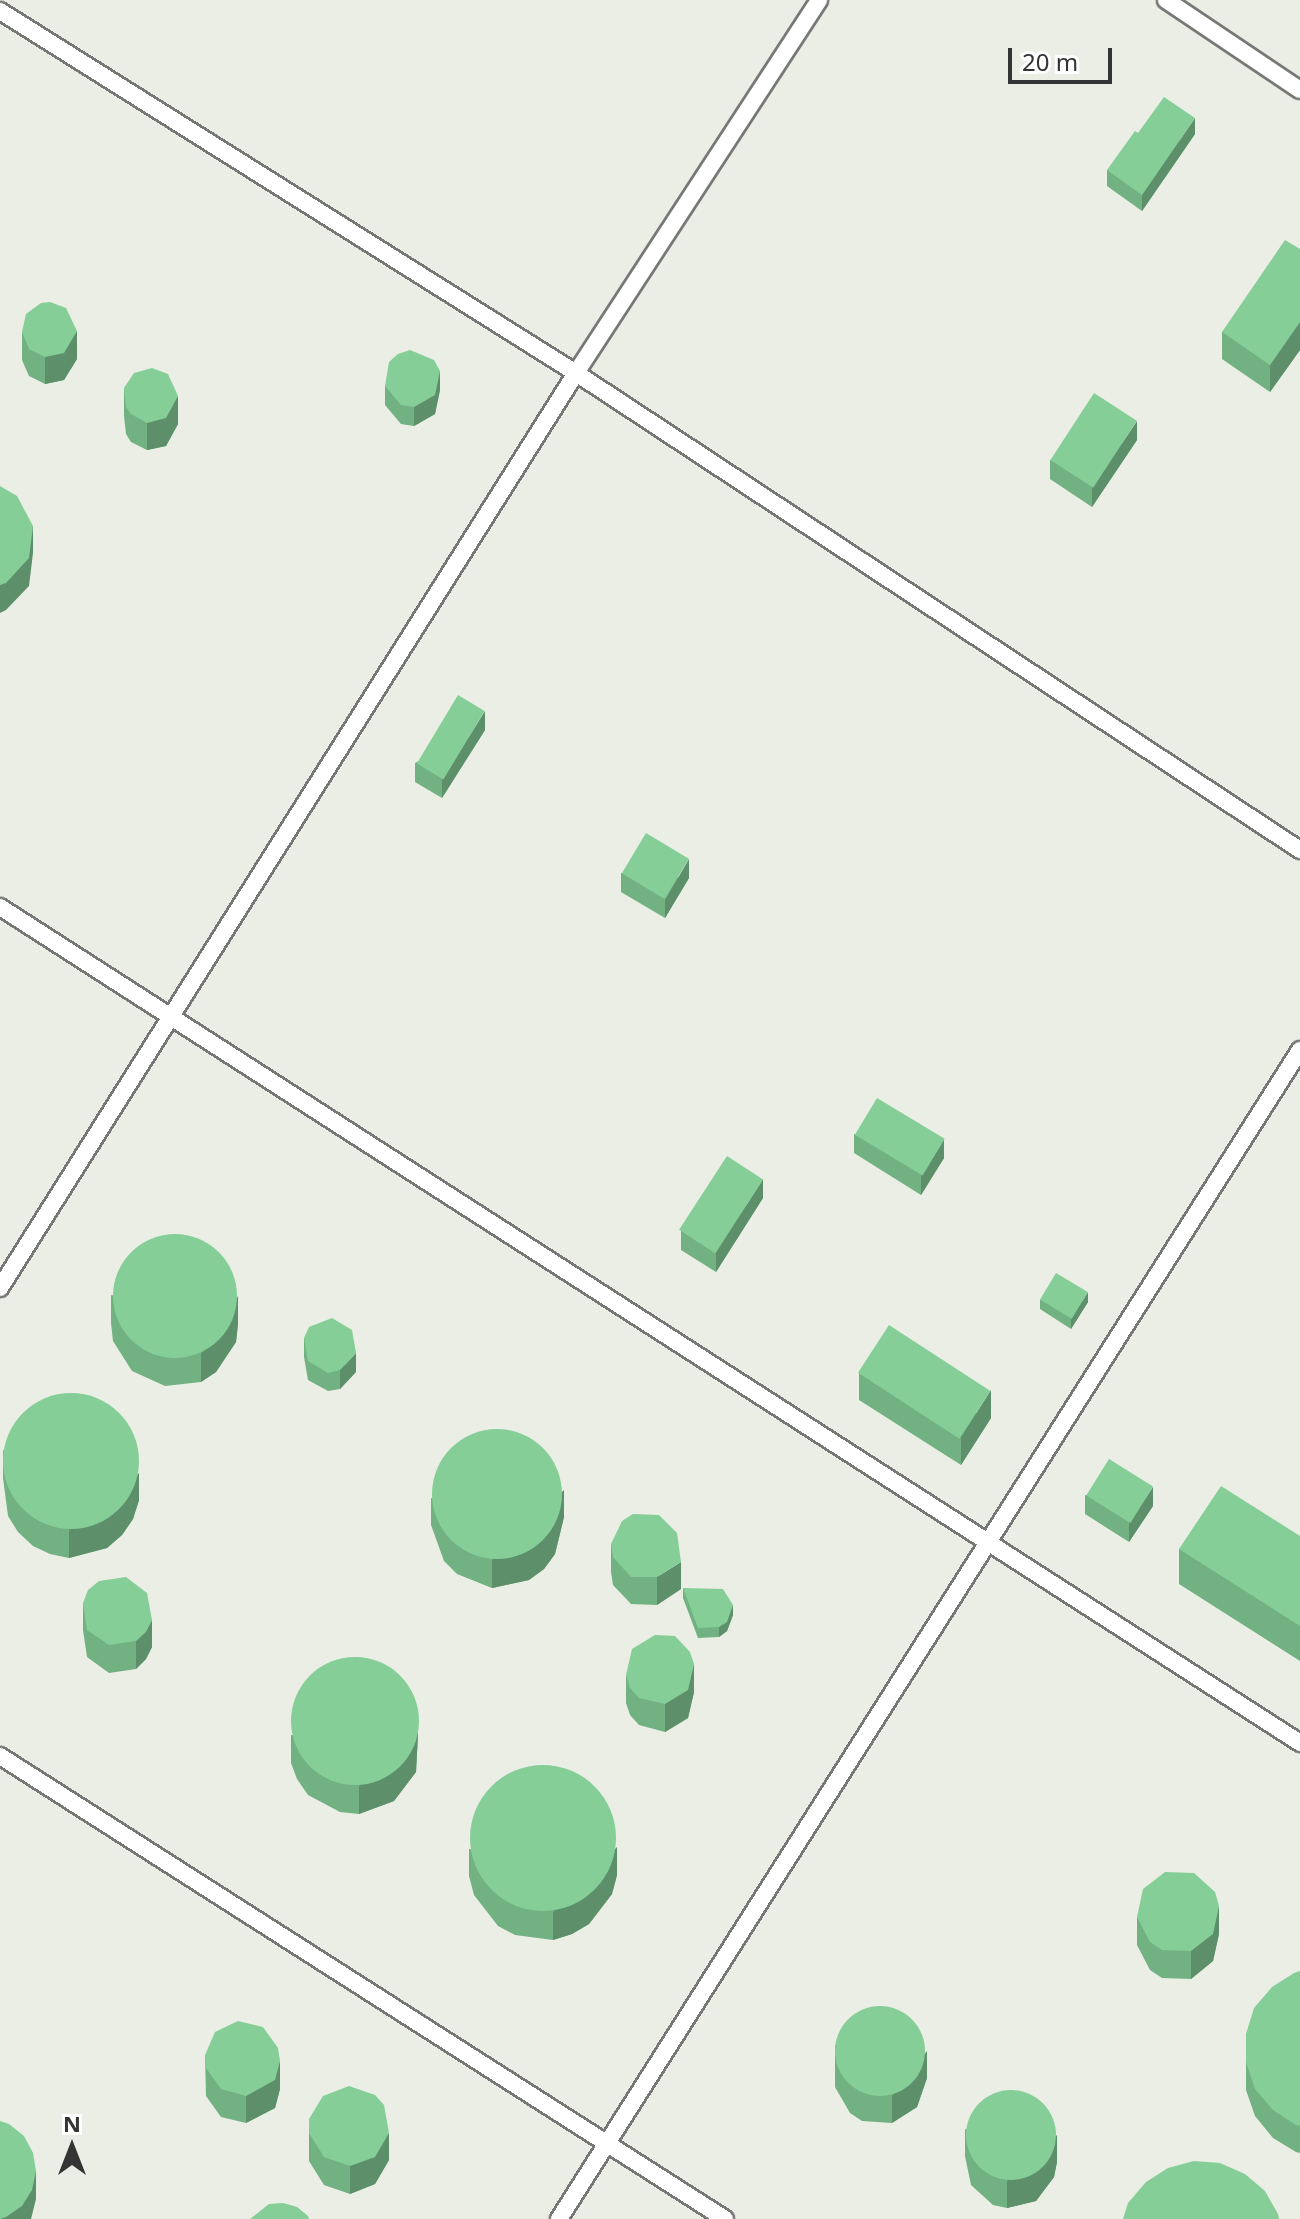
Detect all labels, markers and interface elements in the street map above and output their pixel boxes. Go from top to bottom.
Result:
scale bar [1012,32,1116,82]
text: 20 m [1022,45,1078,78]
north arrow [32,2107,112,2187]
text: N [63,2108,81,2138]

